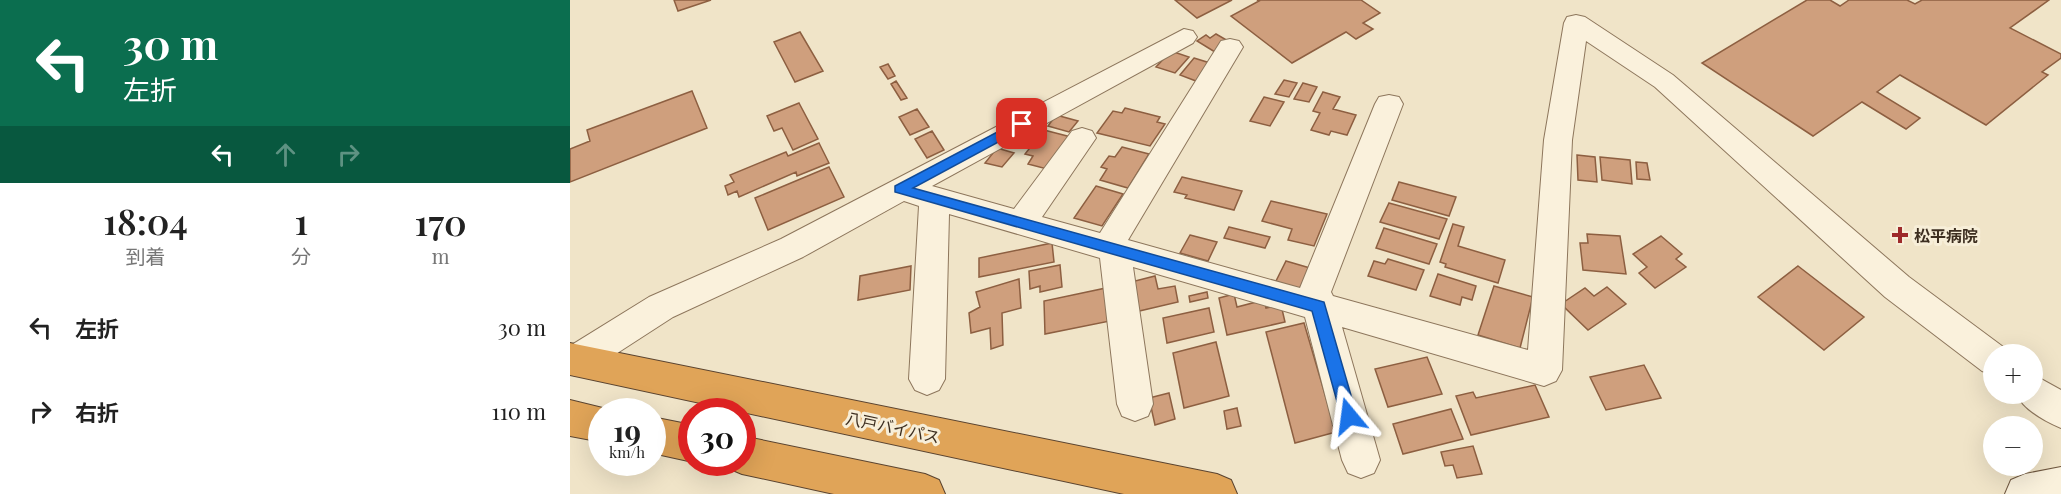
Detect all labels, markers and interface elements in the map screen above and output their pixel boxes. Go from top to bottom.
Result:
text: 30 m [123,15,218,71]
icon: left [24,24,102,102]
text: 左折 [123,71,177,107]
pin [996,98,1047,149]
icon: arrive [1005,107,1038,140]
icon: left [206,138,239,171]
icon: ahead [269,138,302,171]
icon: right [332,138,365,171]
text: 18:04 [103,196,188,244]
text: 1 [294,196,308,244]
text: 170 [415,197,467,245]
place label: 松平病院 [1914,225,1978,246]
marker: 松平病院 [1891,226,1909,244]
text: 到着 [126,242,166,269]
text: 分 [291,242,311,269]
text: m [432,242,449,269]
icon: left [24,311,57,344]
text: 30 m [498,312,546,342]
text: 左折 [75,313,119,343]
map controls [1983,344,2043,476]
button: + [1983,344,2043,404]
position arrow [1317,384,1381,448]
icon: right [24,395,57,428]
text: 110 m [492,396,546,426]
text: 右折 [75,397,119,427]
speed limit sign: 30 [678,398,756,476]
street label: 八戸バイパス [844,407,942,447]
text: 19 [613,410,641,450]
button: − [1983,416,2043,476]
text: km/h [609,442,645,462]

